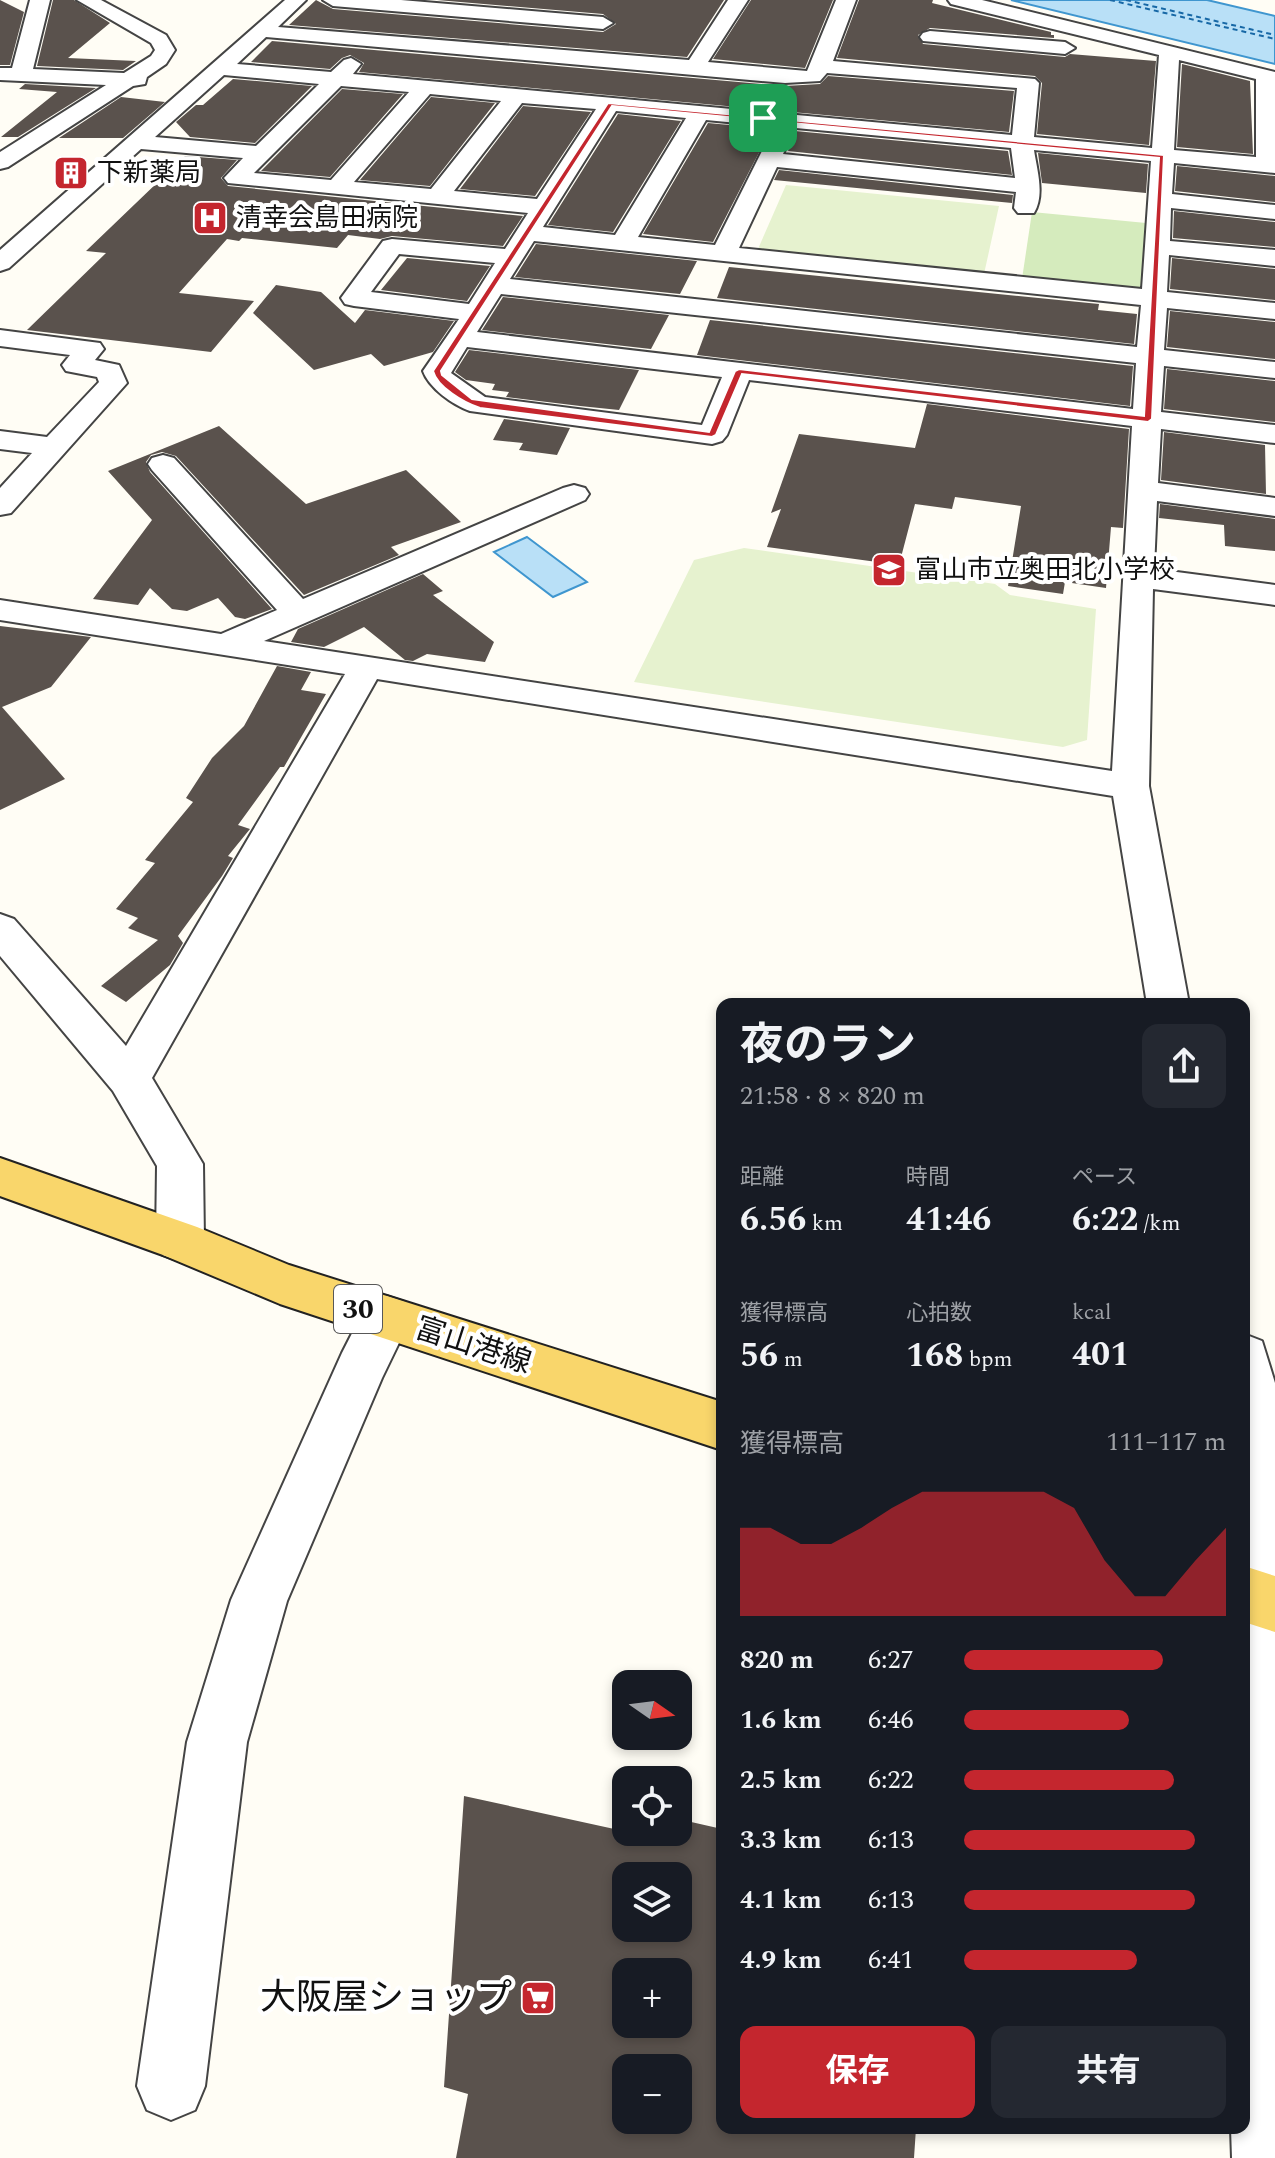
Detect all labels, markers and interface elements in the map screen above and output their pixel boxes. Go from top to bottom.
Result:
pin [729,84,797,152]
icon: arrive [741,96,785,140]
place label: 下新薬局 [97,153,201,193]
building icon: 下新薬局 [52,154,90,192]
place label: 清幸会島田病院 [236,198,418,238]
hospital icon: 清幸会島田病院 [191,199,229,237]
place label: 富山市立奥田北小学校 [915,550,1175,590]
school or university icon: 富山市立奥田北小学校 [870,551,908,589]
text: 夜のラン [740,1012,916,1079]
button: share [1142,1024,1226,1108]
text: 21:58 · 8 × 820 m [740,1076,925,1116]
text: 距離 [740,1161,784,1194]
text: 時間 [906,1161,950,1194]
text: ペース [1072,1161,1137,1194]
text: 6.56 [740,1194,806,1246]
text: 41:46 [906,1194,991,1246]
text: 6:22 [1072,1194,1138,1246]
text: km [806,1207,843,1240]
text: /km [1138,1207,1181,1240]
road number: 30 [334,1285,382,1333]
text: kcal [1072,1296,1112,1329]
text: 獲得標高 [740,1297,828,1330]
text: 心拍数 [906,1297,972,1330]
street label: 富山港線 [409,1306,537,1386]
text: 401 [1072,1329,1129,1381]
text: 56 [740,1330,778,1382]
text: 168 [906,1330,963,1382]
text: m [778,1343,803,1376]
text: bpm [963,1343,1012,1376]
text: 111–117 m [1106,1422,1226,1462]
text: 獲得標高 [740,1424,844,1464]
text: 820 m [740,1640,814,1680]
text: 6:27 [868,1640,914,1680]
north arrow [612,1670,692,1750]
map controls [612,1670,692,2134]
text: 1.6 km [740,1700,822,1740]
text: 6:46 [868,1700,914,1740]
text: 2.5 km [740,1760,822,1800]
text: 6:22 [868,1760,914,1800]
button: locate [612,1766,692,1846]
text: 3.3 km [740,1820,822,1860]
text: 6:13 [868,1820,914,1860]
button: layers [612,1862,692,1942]
text: 4.1 km [740,1880,822,1920]
text: 6:13 [868,1880,914,1920]
text: 4.9 km [740,1940,822,1980]
text: 6:41 [868,1940,914,1980]
button: + [612,1958,692,2038]
place label: 大阪屋ショップ [260,1971,512,2026]
supermarket icon: 大阪屋ショップ [519,1979,557,2017]
button: 保存 [740,2026,975,2118]
button: 共有 [991,2026,1226,2118]
button: − [612,2054,692,2134]

